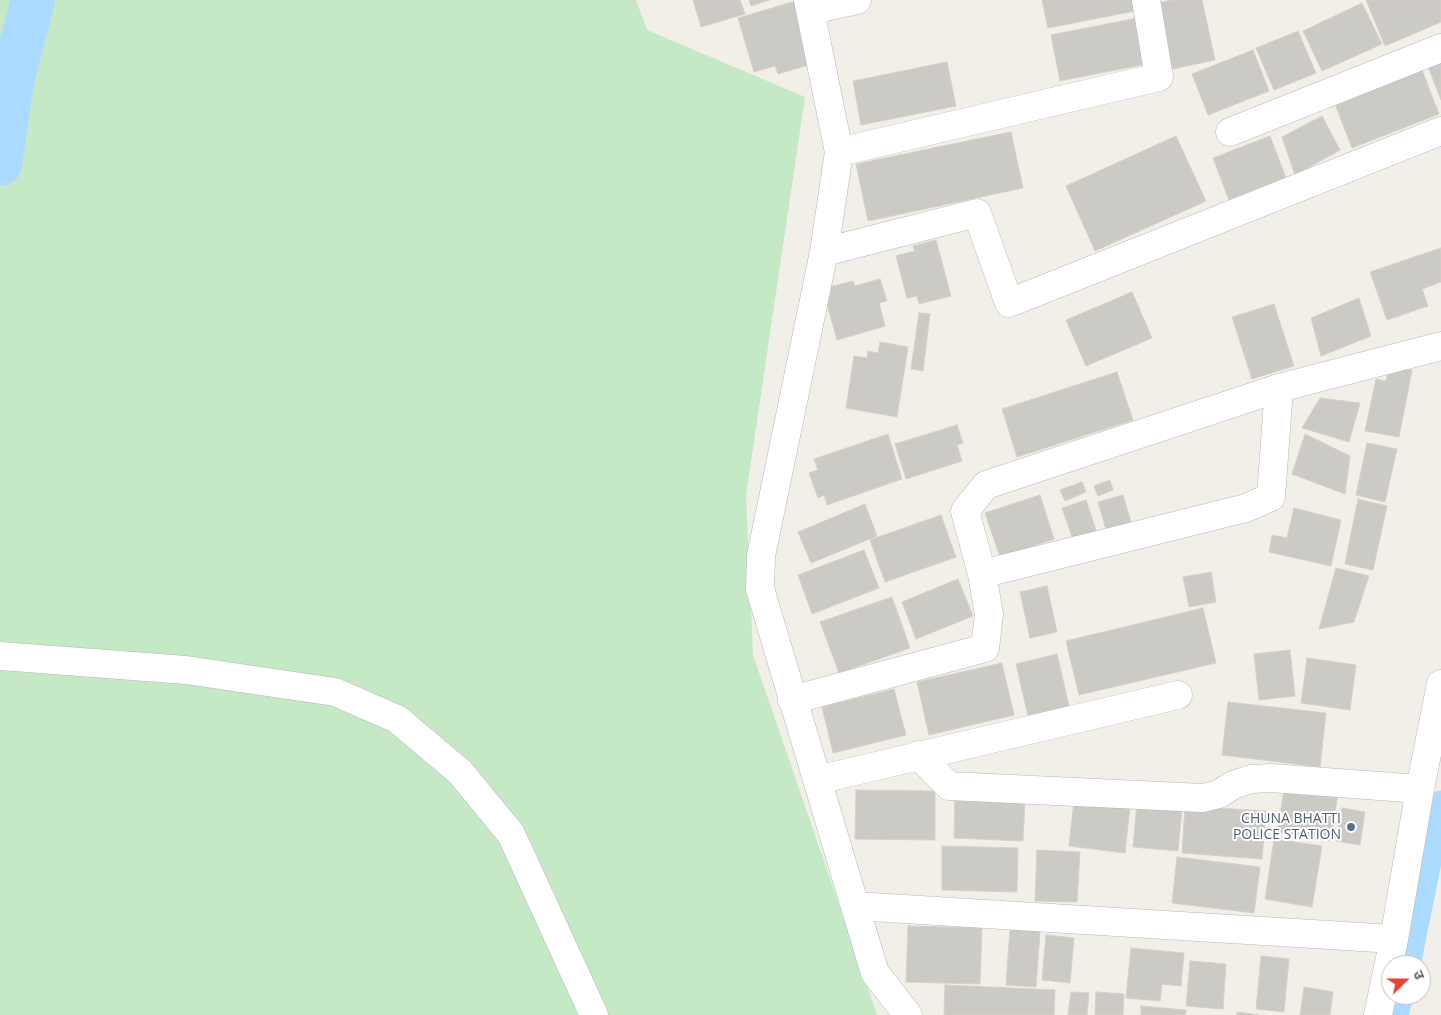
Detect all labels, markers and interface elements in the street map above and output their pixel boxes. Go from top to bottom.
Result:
place label: CHUNA BHATTI POLICE STATION [1233,811,1341,844]
marker: CHUNA BHATTI POLICE STATION [1345,821,1357,833]
north arrow [1381,955,1431,1005]
text: उ [1409,967,1430,982]

